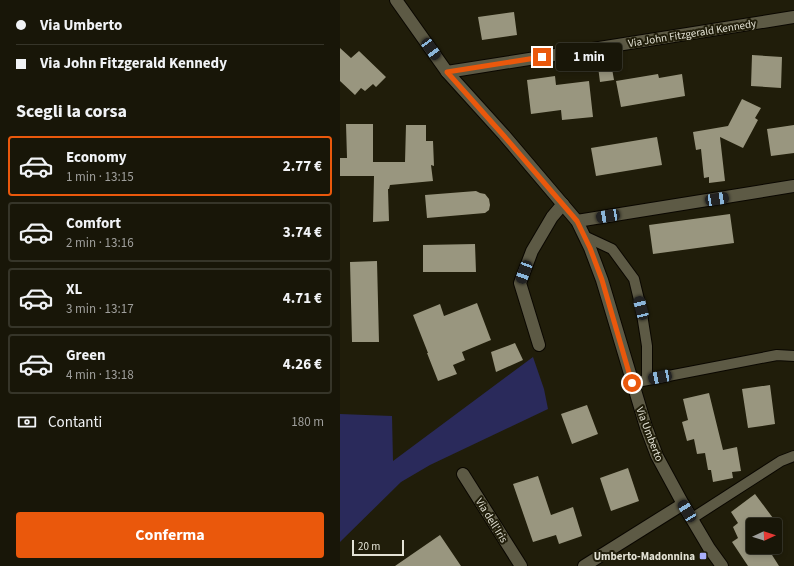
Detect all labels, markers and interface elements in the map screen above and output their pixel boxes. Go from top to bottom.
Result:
text: Via Umberto [40,15,122,36]
street label: Via John Fitzgerald Kennedy [627,16,757,51]
car [419,36,443,62]
callout: 1 min [556,43,622,71]
route end [533,48,551,66]
text: 1 min [573,48,605,66]
text: Via John Fitzgerald Kennedy [40,53,227,74]
text: Scegli la corsa [16,99,127,124]
text: Economy [66,147,127,168]
icon: car [18,148,54,184]
text: 2.77 € [283,156,322,177]
text: 1 min · 13:15 [66,168,134,186]
car [704,191,730,207]
car [595,208,621,224]
text: Comfort [66,213,121,234]
icon: car [18,214,54,250]
text: 3.74 € [283,222,322,243]
text: 2 min · 13:16 [66,234,134,252]
car [514,259,534,285]
text: XL [66,279,82,300]
icon: car [18,280,54,316]
text: 4.71 € [283,288,322,309]
car [632,295,650,321]
text: 3 min · 13:17 [66,300,134,318]
text: Green [66,345,106,366]
icon: car [18,346,54,382]
text: 4.26 € [283,354,322,375]
text: 4 min · 13:18 [66,366,134,384]
car [647,369,673,385]
route start [623,374,641,392]
street label: Via Umberto [632,405,667,464]
icon: cash [16,411,38,433]
text: Contanti [48,412,102,433]
text: 180 m [291,413,324,431]
street label: Via dell'Iris [472,495,511,546]
car [676,498,698,524]
button: Conferma [16,512,324,558]
north arrow [746,518,782,554]
map controls [746,518,782,554]
scale bar [352,538,404,557]
text: 20 m [358,539,380,554]
place label: Umberto-Madonnina [594,549,695,564]
marker: Umberto-Madonnina [698,551,708,561]

